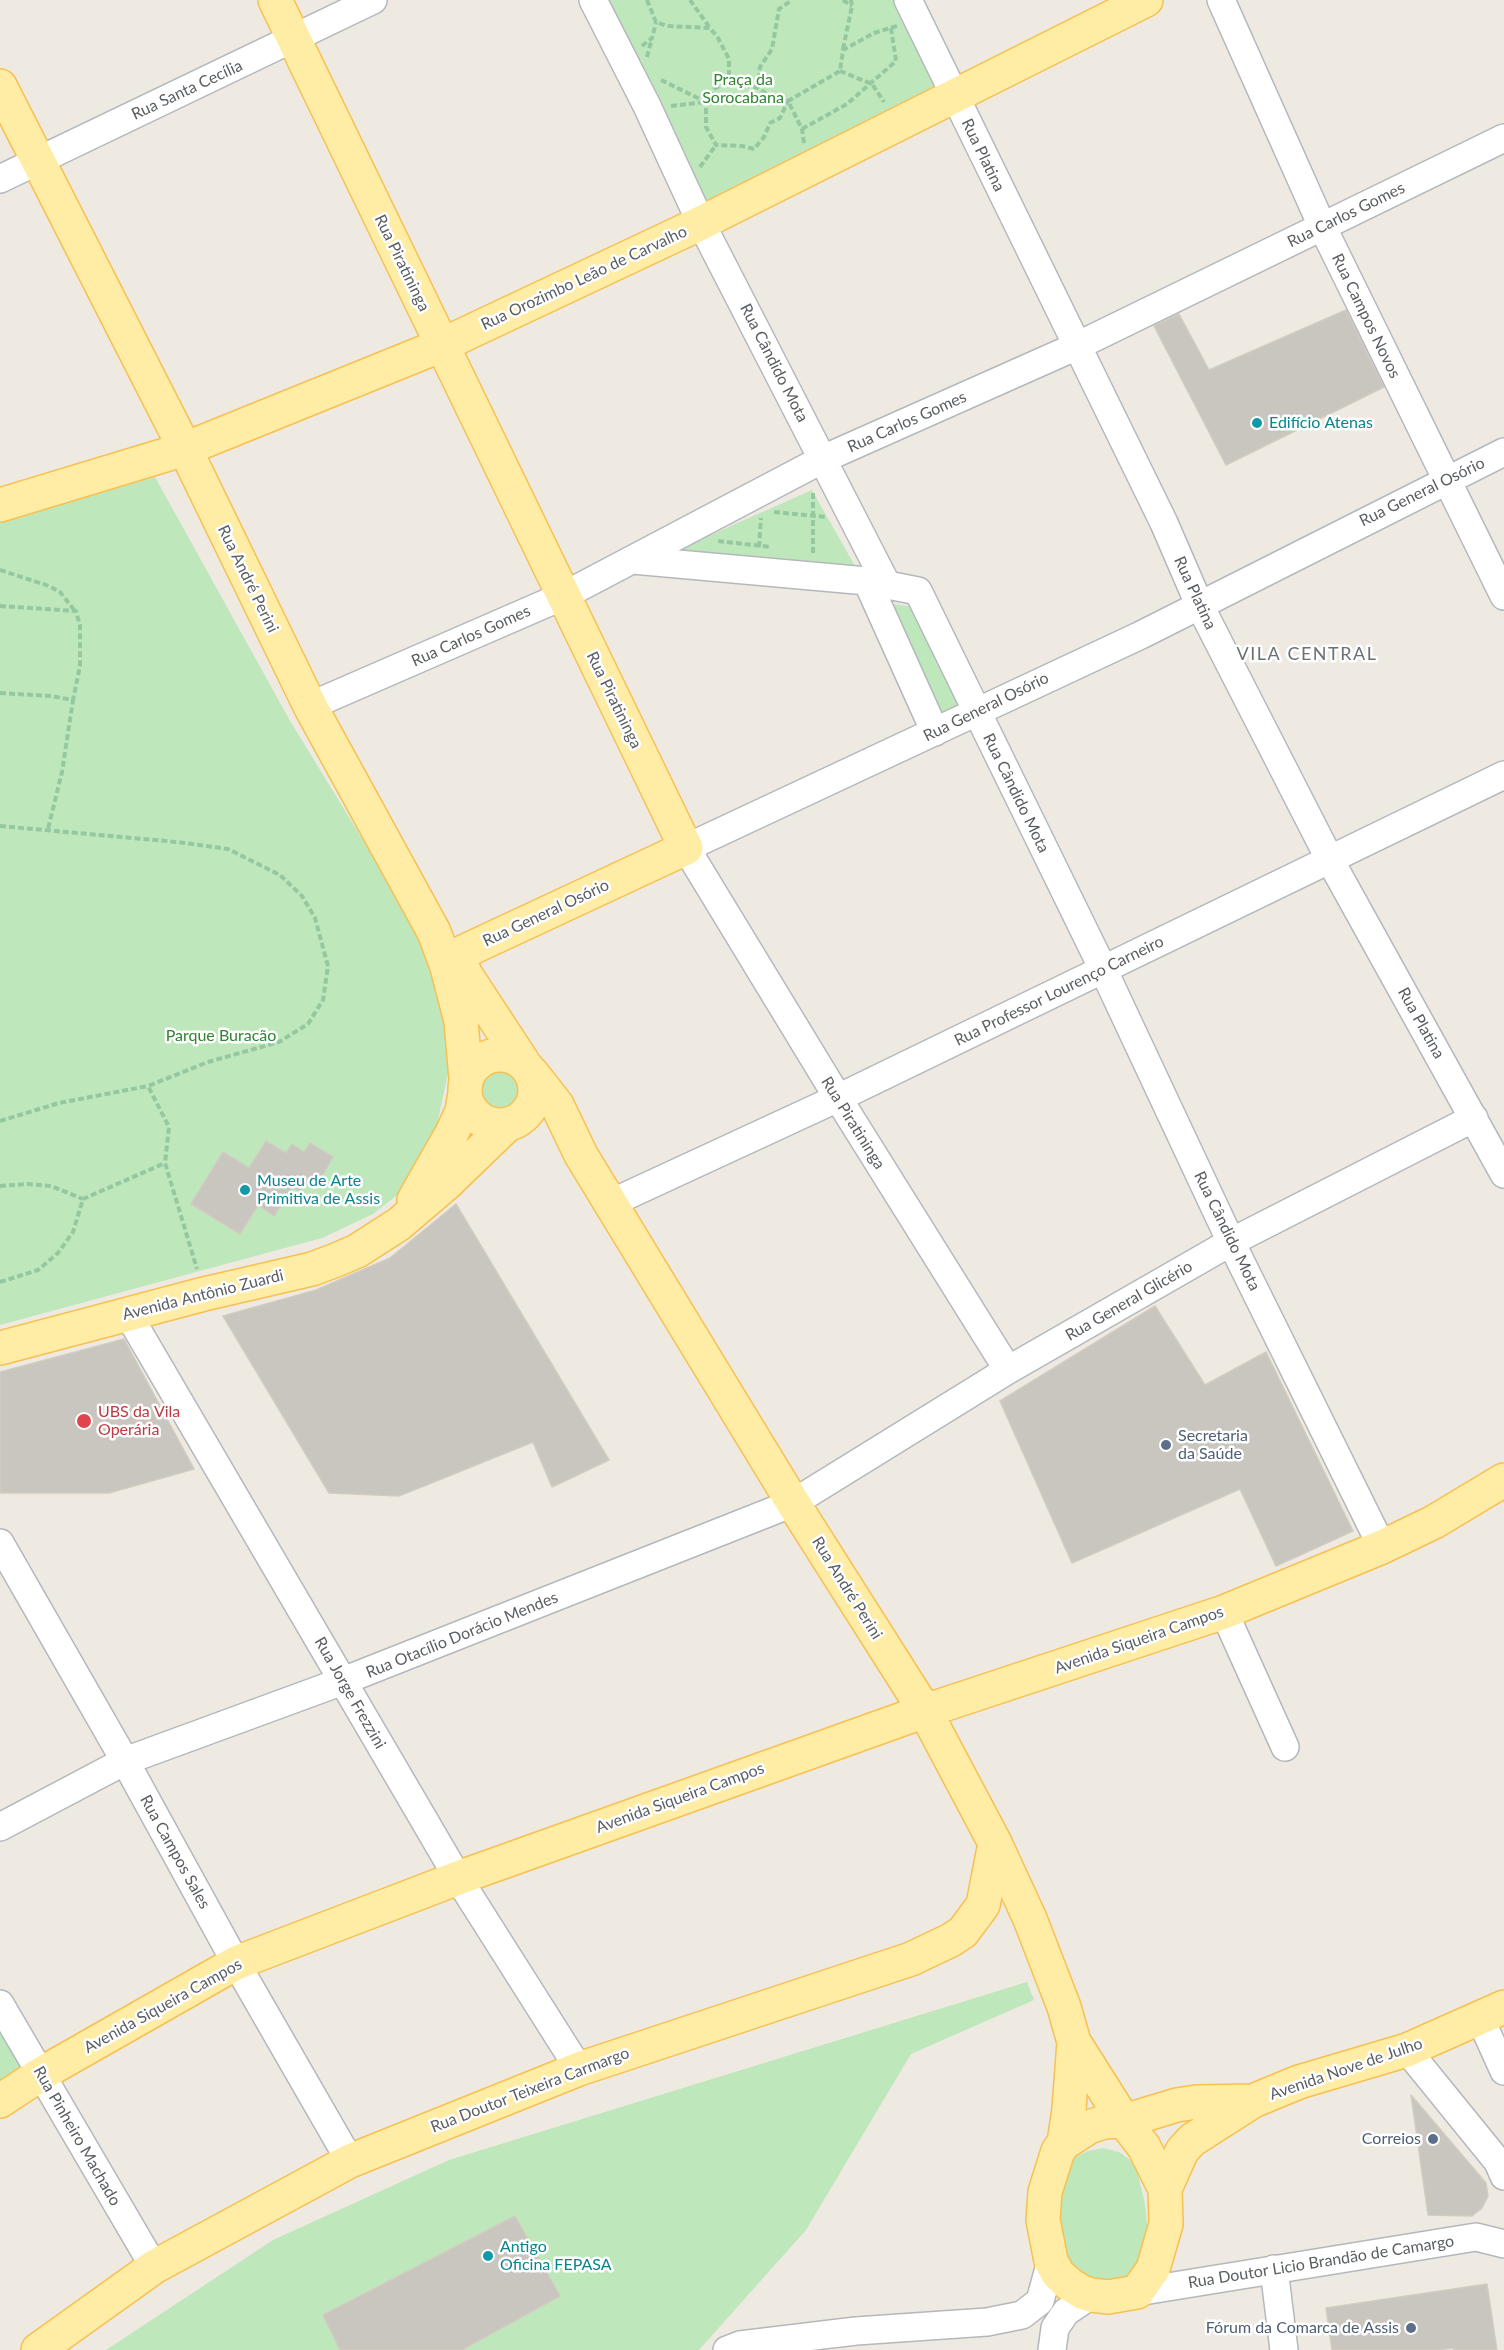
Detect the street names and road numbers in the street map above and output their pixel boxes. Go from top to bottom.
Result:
street label: Rua Santa Cecília [129,56,245,124]
street label: Rua Platina [957,115,1009,195]
street label: Rua Carlos Gomes [1284,178,1408,252]
street label: Rua Piratininga [370,211,434,315]
street label: Rua Orozimbo Leão de Carvalho [478,222,690,334]
street label: Rua Campos Novos [1327,251,1405,381]
street label: Rua Cândido Mota [736,301,812,425]
street label: Rua Carlos Gomes [845,387,969,457]
street label: Rua General Osório [1356,453,1488,531]
street label: Rua André Perini [214,522,282,636]
street label: Rua Platina [1170,553,1220,633]
street label: Rua Carlos Gomes [409,601,533,671]
street label: Rua Piratininga [582,648,646,752]
street label: Rua General Osório [920,668,1052,746]
street label: Rua Cândido Mota [979,730,1053,856]
street label: Rua General Osório [480,875,612,951]
street label: Rua Professor Lourenço Carneiro [951,932,1167,1050]
street label: Rua Platina [1394,984,1448,1062]
street label: Rua Piratininga [817,1073,889,1173]
street label: Rua Cândido Mota [1190,1168,1264,1294]
street label: Rua General Glicério [1062,1257,1196,1345]
street label: Avenida Antônio Zuardi [121,1266,285,1324]
street label: Rua André Perini [808,1533,886,1643]
street label: Rua Otacílio Dorácio Mendes [363,1588,561,1682]
street label: Avenida Siqueira Campos [1052,1602,1226,1678]
street label: Rua Jorge Frezzini [310,1634,390,1752]
street label: Avenida Siqueira Campos [593,1759,767,1837]
street label: Rua Campos Sales [136,1792,214,1912]
street label: Avenida Siqueira Campos [81,1955,245,2057]
street label: Avenida Nove de Julho [1267,2034,1425,2104]
street label: Rua Doutor Teixeira Carmargo [428,2043,632,2137]
street label: Rua Pinheiro Machado [29,2063,125,2209]
street label: Rua Doutor Licio Brandão de Camargo [1187,2231,1455,2293]

